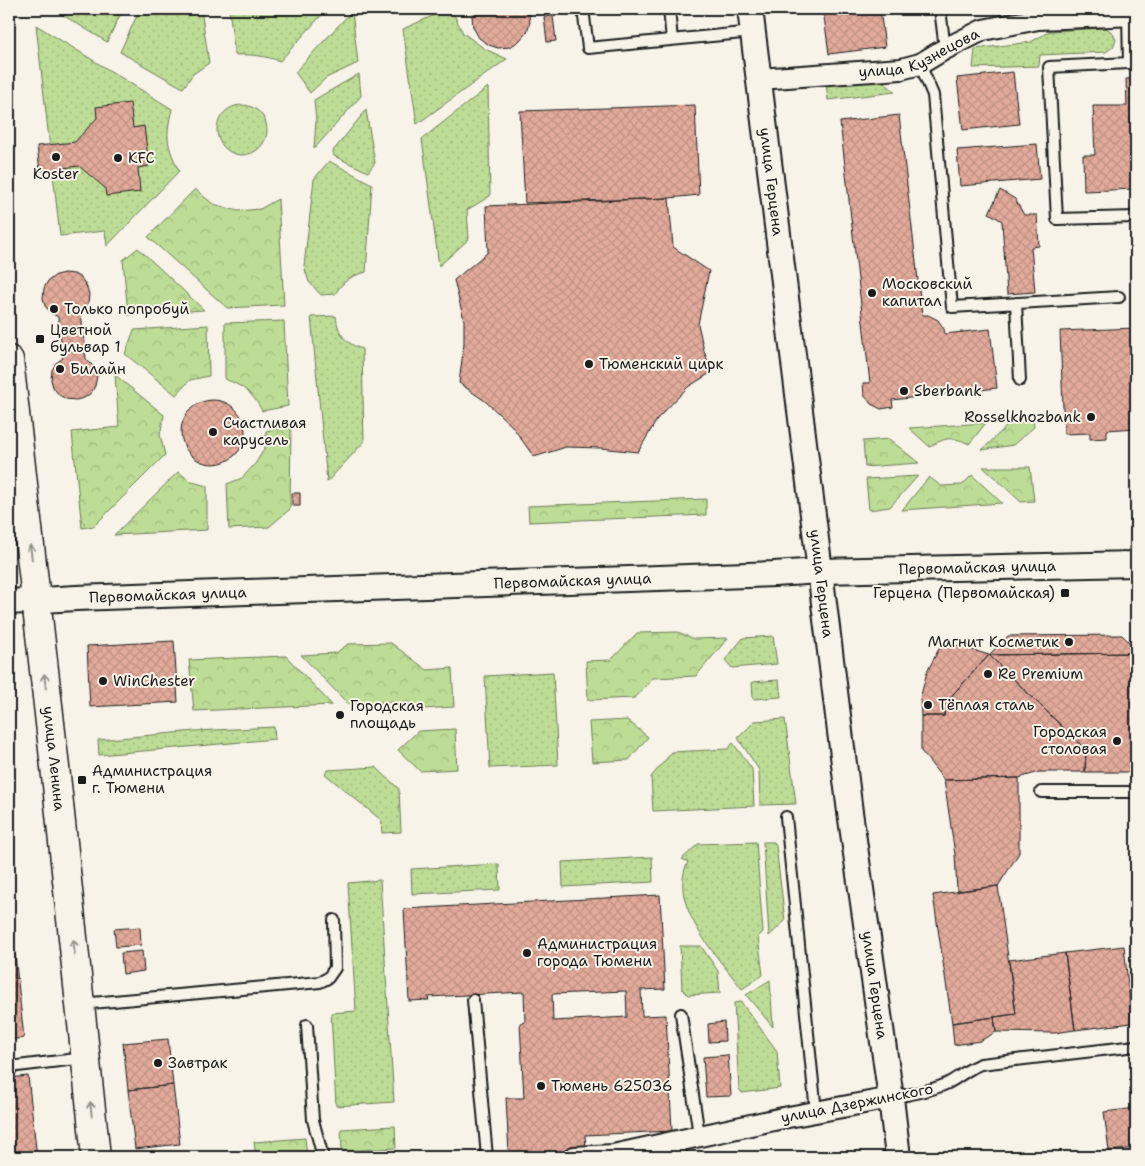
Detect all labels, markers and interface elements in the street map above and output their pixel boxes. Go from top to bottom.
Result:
street label: улица Кузнецова [858,23,983,82]
street label: улица Герцена [755,126,788,238]
place label: KFC [128,148,155,168]
marker: Koster [50,151,62,163]
marker: KFC [112,152,124,164]
place label: Koster [33,164,79,184]
place label: Московский капитал [882,274,972,311]
marker: Московский капитал [866,287,878,299]
place label: Только попробуй [64,299,189,319]
marker: Только попробуй [48,303,60,315]
place label: Цветной бульвар 1 [50,320,121,357]
marker: Цветной бульвар 1 [34,333,46,345]
place label: Тюменский цирк [599,354,724,374]
marker: Тюменский цирк [583,358,595,370]
place label: Билайн [70,359,126,379]
marker: Билайн [54,363,66,375]
place label: Sberbank [914,381,982,401]
marker: Sberbank [898,385,910,397]
place label: Rosselkhozbank [964,407,1081,427]
marker: Rosselkhozbank [1085,411,1097,423]
place label: Счастливая карусель [223,413,306,450]
marker: Счастливая карусель [207,426,219,438]
street label: улица Герцена [805,528,838,640]
one-way arrow [26,544,36,560]
street label: Первомайская улица [898,556,1057,579]
street label: Первомайская улица [494,568,652,594]
street label: Первомайская улица [89,582,248,608]
place label: Герцена (Первомайская) [873,583,1055,603]
marker: Герцена (Первомайская) [1059,587,1071,599]
place label: Магнит Косметик [928,632,1059,652]
marker: Магнит Косметик [1063,636,1075,648]
place label: Re Premium [998,664,1083,684]
marker: Re Premium [982,668,994,680]
place label: WinChester [113,671,195,691]
one-way arrow [40,674,50,690]
marker: WinChester [97,675,109,687]
place label: Тёплая сталь [938,695,1035,715]
place label: Городская площадь [350,696,424,733]
marker: Тёплая сталь [922,699,934,711]
street label: улица Ленина [38,705,70,813]
marker: Городская площадь [334,709,346,721]
place label: Городская столовая [1033,722,1107,759]
marker: Городская столовая [1111,735,1123,747]
place label: Администрация г. Тюмени [92,761,212,798]
marker: Администрация г. Тюмени [76,774,88,786]
street label: улица Герцена [857,930,893,1041]
place label: Администрация города Тюмени [537,934,657,971]
one-way arrow [69,939,79,955]
marker: Администрация города Тюмени [521,947,533,959]
place label: Завтрак [168,1053,228,1073]
marker: Завтрак [152,1057,164,1069]
place label: Тюмень 625036 [551,1076,672,1096]
street label: улица Дзержинского [779,1078,935,1128]
marker: Тюмень 625036 [535,1080,547,1092]
one-way arrow [86,1101,96,1117]

